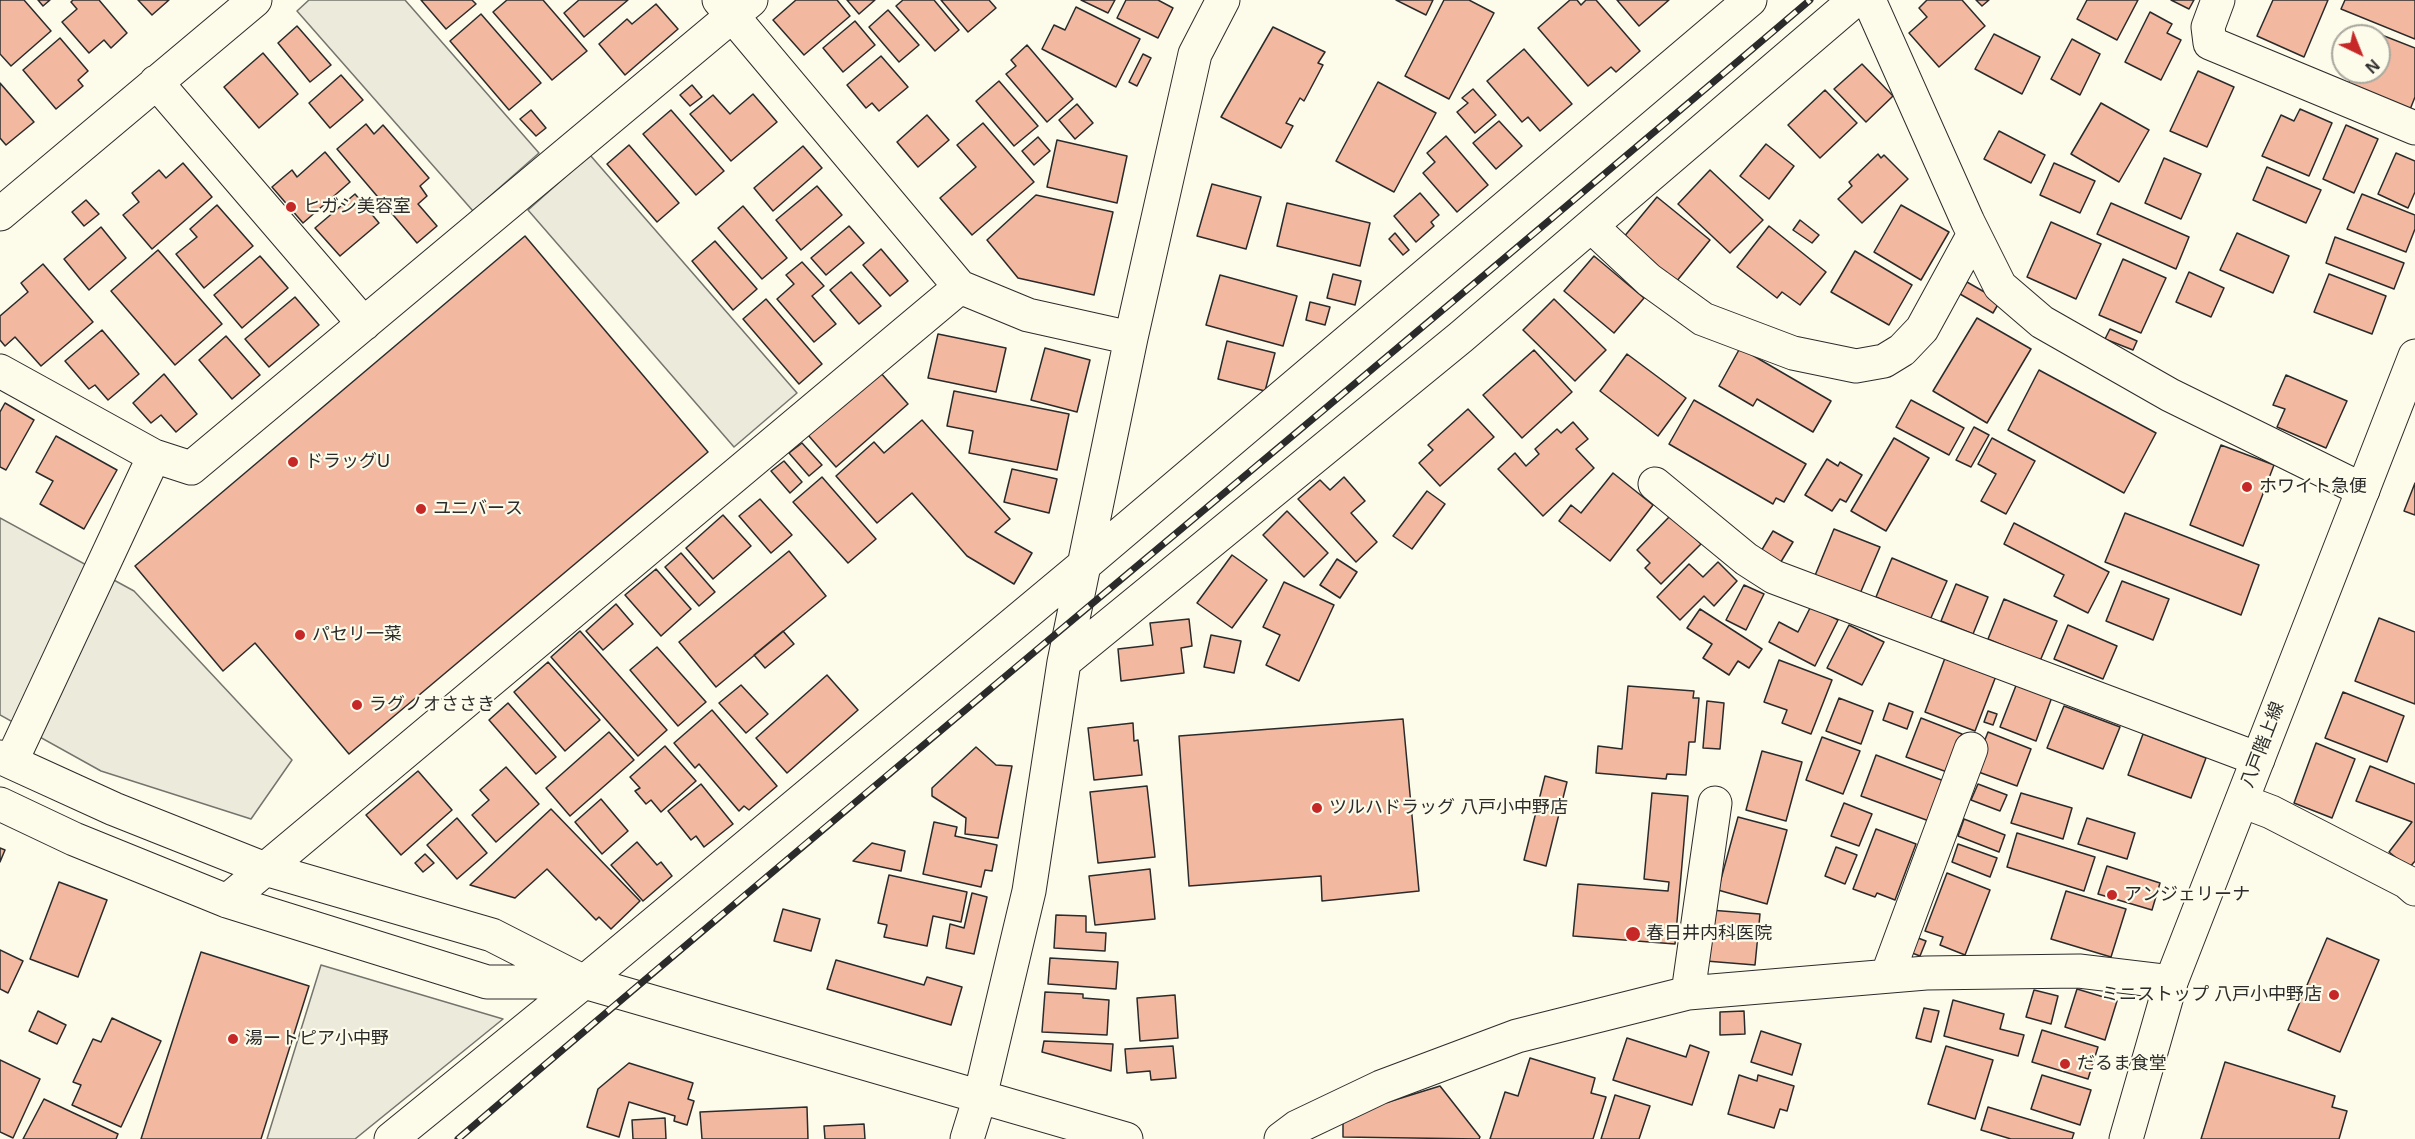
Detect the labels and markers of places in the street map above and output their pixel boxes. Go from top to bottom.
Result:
place label: ヒガシ美容室 [303,196,411,218]
marker: ヒガシ美容室 [284,200,298,214]
place label: ドラッグU [305,451,390,473]
marker: ドラッグU [286,455,300,469]
place label: ホワイト急便 [2259,476,2367,498]
marker: ホワイト急便 [2240,480,2254,494]
place label: ユニバース [433,498,523,520]
marker: ユニバース [414,502,428,516]
place label: パセリ一菜 [312,624,402,646]
marker: パセリ一菜 [293,628,307,642]
place label: ラグノオささき [369,694,495,716]
marker: ラグノオささき [350,698,364,712]
place label: ツルハドラッグ 八戸小中野店 [1329,797,1568,819]
marker: ツルハドラッグ 八戸小中野店 [1310,801,1324,815]
place label: アンジェリーナ [2124,884,2250,906]
marker: アンジェリーナ [2105,888,2119,902]
place label: 春日井内科医院 [1646,923,1772,945]
marker: 春日井内科医院 [1624,925,1642,943]
place label: ミニストップ 八戸小中野店 [2101,984,2322,1006]
marker: ミニストップ 八戸小中野店 [2327,988,2341,1002]
place label: 湯ートピア小中野 [245,1028,389,1050]
marker: 湯ートピア小中野 [226,1032,240,1046]
place label: だるま食堂 [2077,1053,2167,1075]
marker: だるま食堂 [2058,1057,2072,1071]

